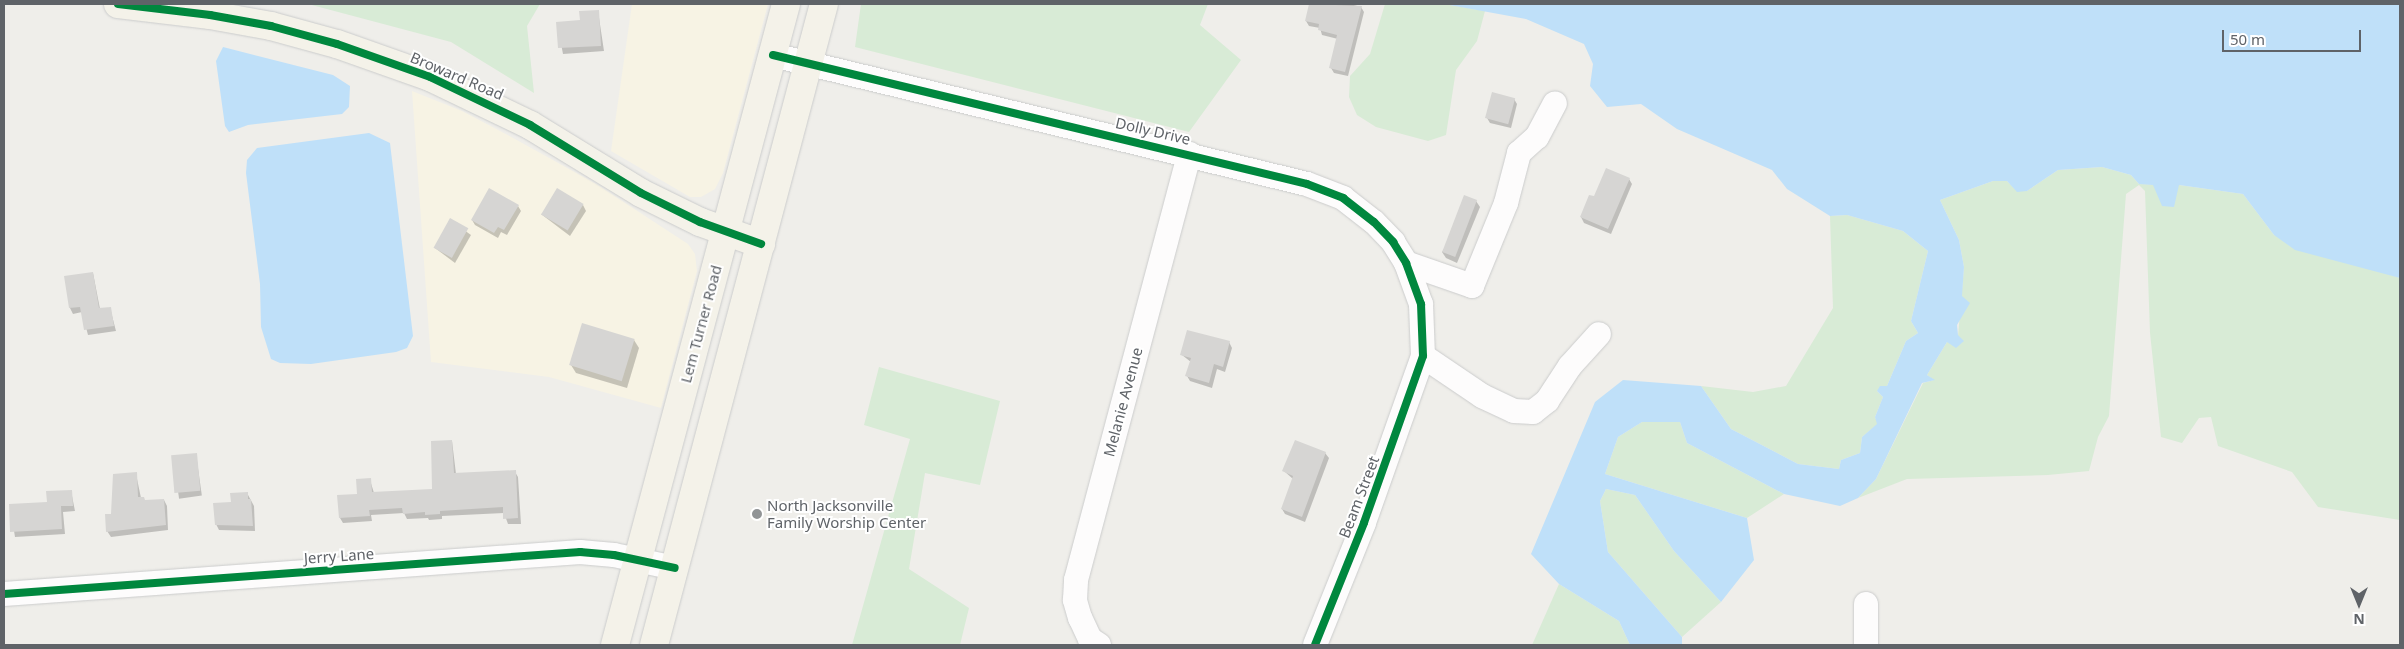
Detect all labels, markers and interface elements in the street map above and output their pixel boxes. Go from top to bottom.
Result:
scale bar [2224,20,2363,52]
text: 50 m [2230,29,2265,49]
street label: Broward Road [408,48,506,104]
street label: Dolly Drive [1114,114,1192,148]
street label: Lem Turner Road [677,263,725,385]
street label: Melanie Avenue [1100,345,1146,459]
street label: Beam Street [1335,453,1383,541]
place label: North Jacksonville Family Worship Center [767,496,926,531]
marker: North Jacksonville Family Worship Center [751,508,763,520]
street label: Jerry Lane [303,545,375,567]
north arrow [2334,579,2384,629]
text: N [2353,610,2365,629]

